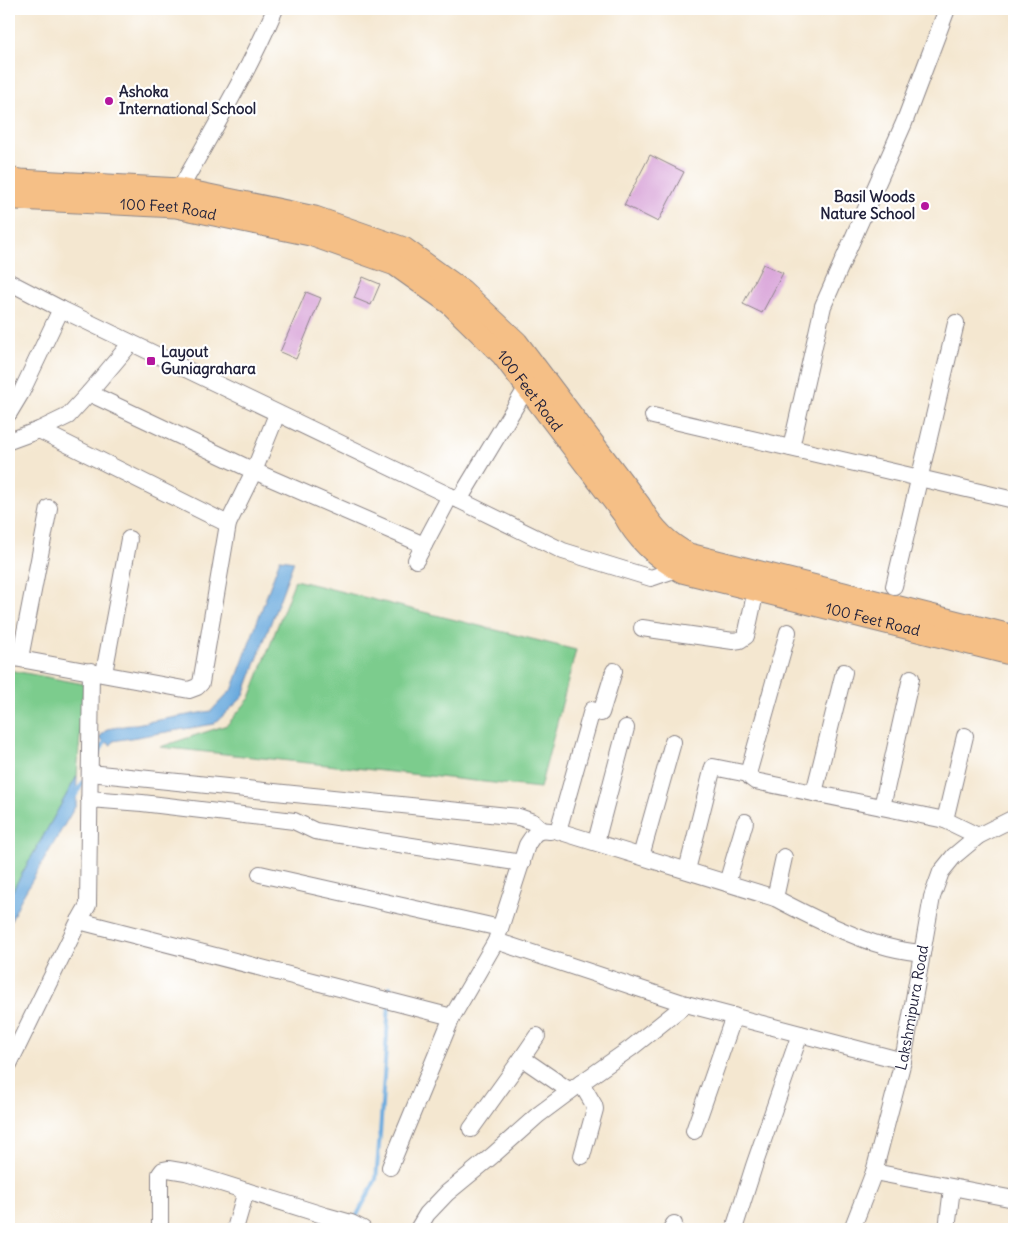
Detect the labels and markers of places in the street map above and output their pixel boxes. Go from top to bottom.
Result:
place label: Ashoka International School [119,82,256,118]
marker: Ashoka International School [103,95,115,107]
place label: Basil Woods Nature School [820,187,915,223]
marker: Basil Woods Nature School [919,200,931,212]
place label: Layout Guniagrahara [161,342,256,379]
marker: Layout Guniagrahara [145,355,157,367]

